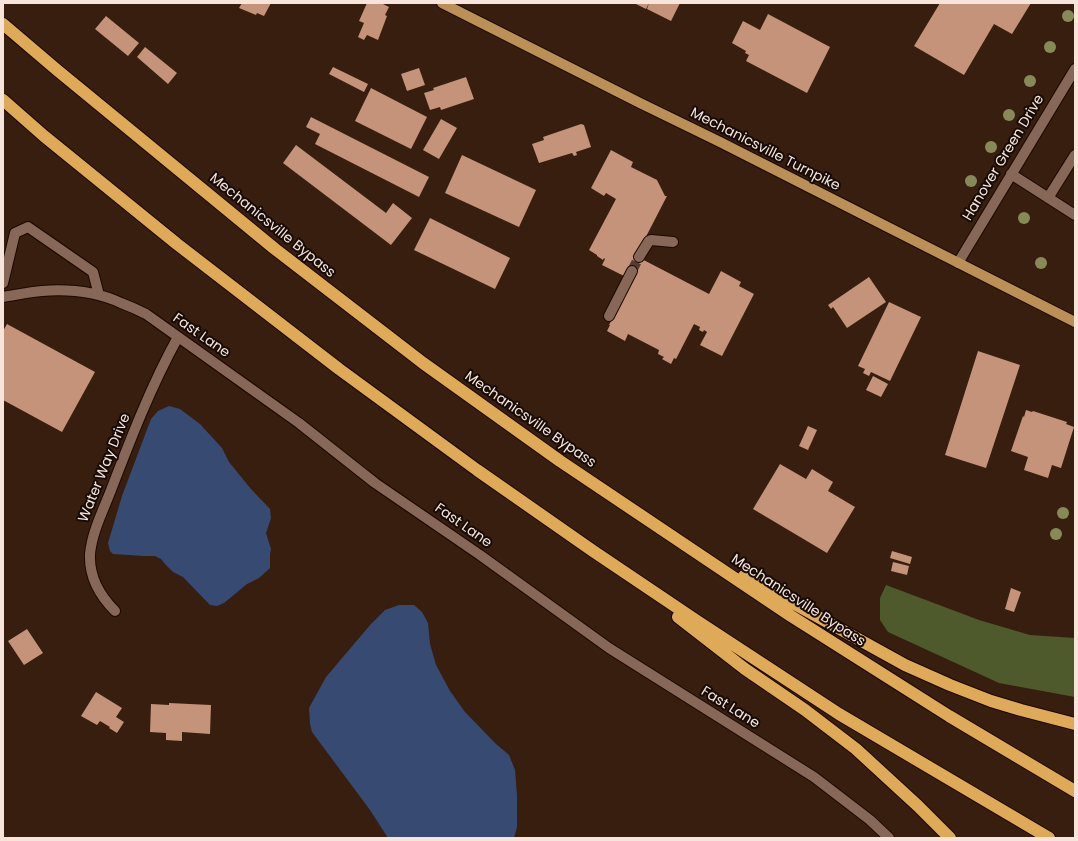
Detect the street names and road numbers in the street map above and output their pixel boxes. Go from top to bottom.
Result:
street label: Hanover Green Drive [960,92,1048,224]
street label: Mechanicsville Turnpike [687,105,843,195]
street label: Mechanicsville Bypass [206,170,338,282]
street label: Fast Lane [169,310,233,362]
street label: Mechanicsville Bypass [461,368,599,472]
street label: Water Way Drive [76,411,134,525]
street label: Fast Lane [431,500,495,552]
street label: Mechanicsville Bypass [728,551,868,651]
street label: Fast Lane [698,683,762,733]

